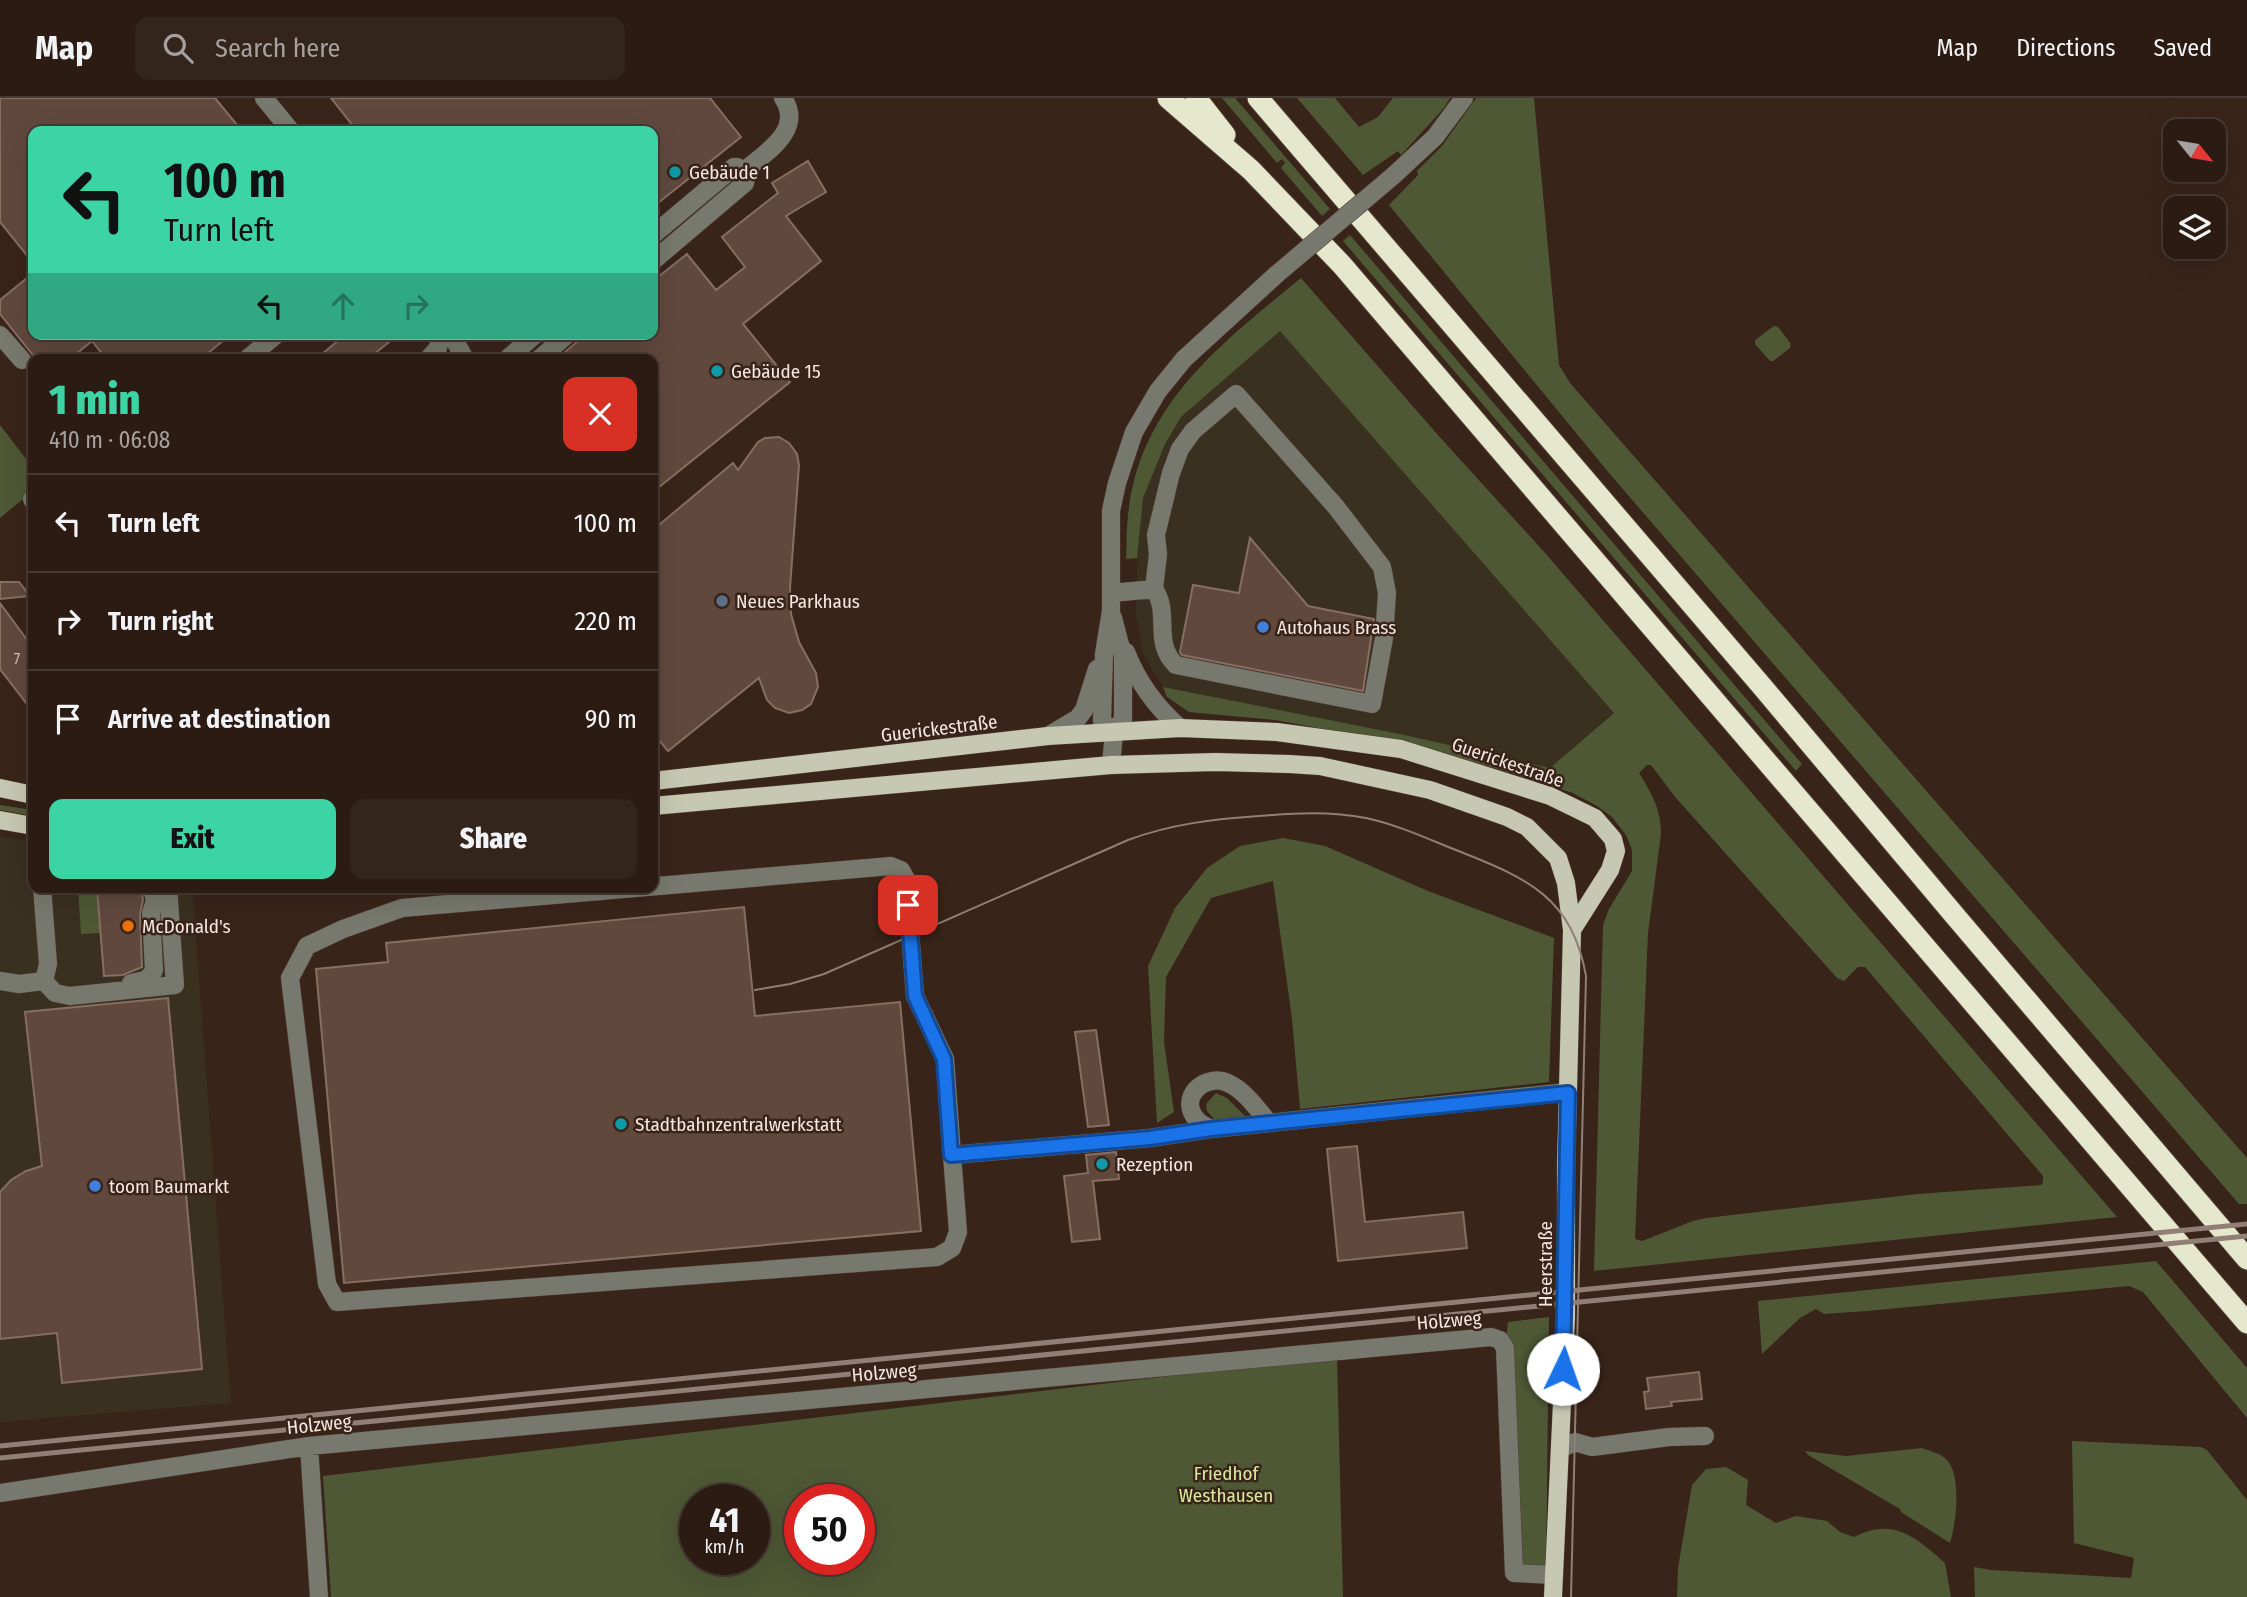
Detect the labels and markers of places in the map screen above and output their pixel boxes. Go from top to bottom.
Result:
place label: Gebäude 1 [689,161,770,184]
marker: Gebäude 1 [667,164,683,180]
place label: Gebäude 15 [731,360,821,383]
marker: Gebäude 15 [709,363,725,379]
place label: Neues Parkhaus [736,590,860,613]
marker: Neues Parkhaus [714,593,730,609]
place label: Autohaus Brass [1277,616,1396,639]
marker: Autohaus Brass [1255,619,1271,635]
pin [878,875,938,935]
place label: McDonald's [142,915,231,938]
marker: McDonald's [120,918,136,934]
place label: Stadtbahnzentralwerkstatt [635,1113,843,1136]
marker: Stadtbahnzentralwerkstatt [613,1116,629,1132]
place label: Rezeption [1116,1153,1193,1176]
marker: Rezeption [1094,1156,1110,1172]
place label: toom Baumarkt [109,1175,230,1198]
marker: toom Baumarkt [87,1178,103,1194]

